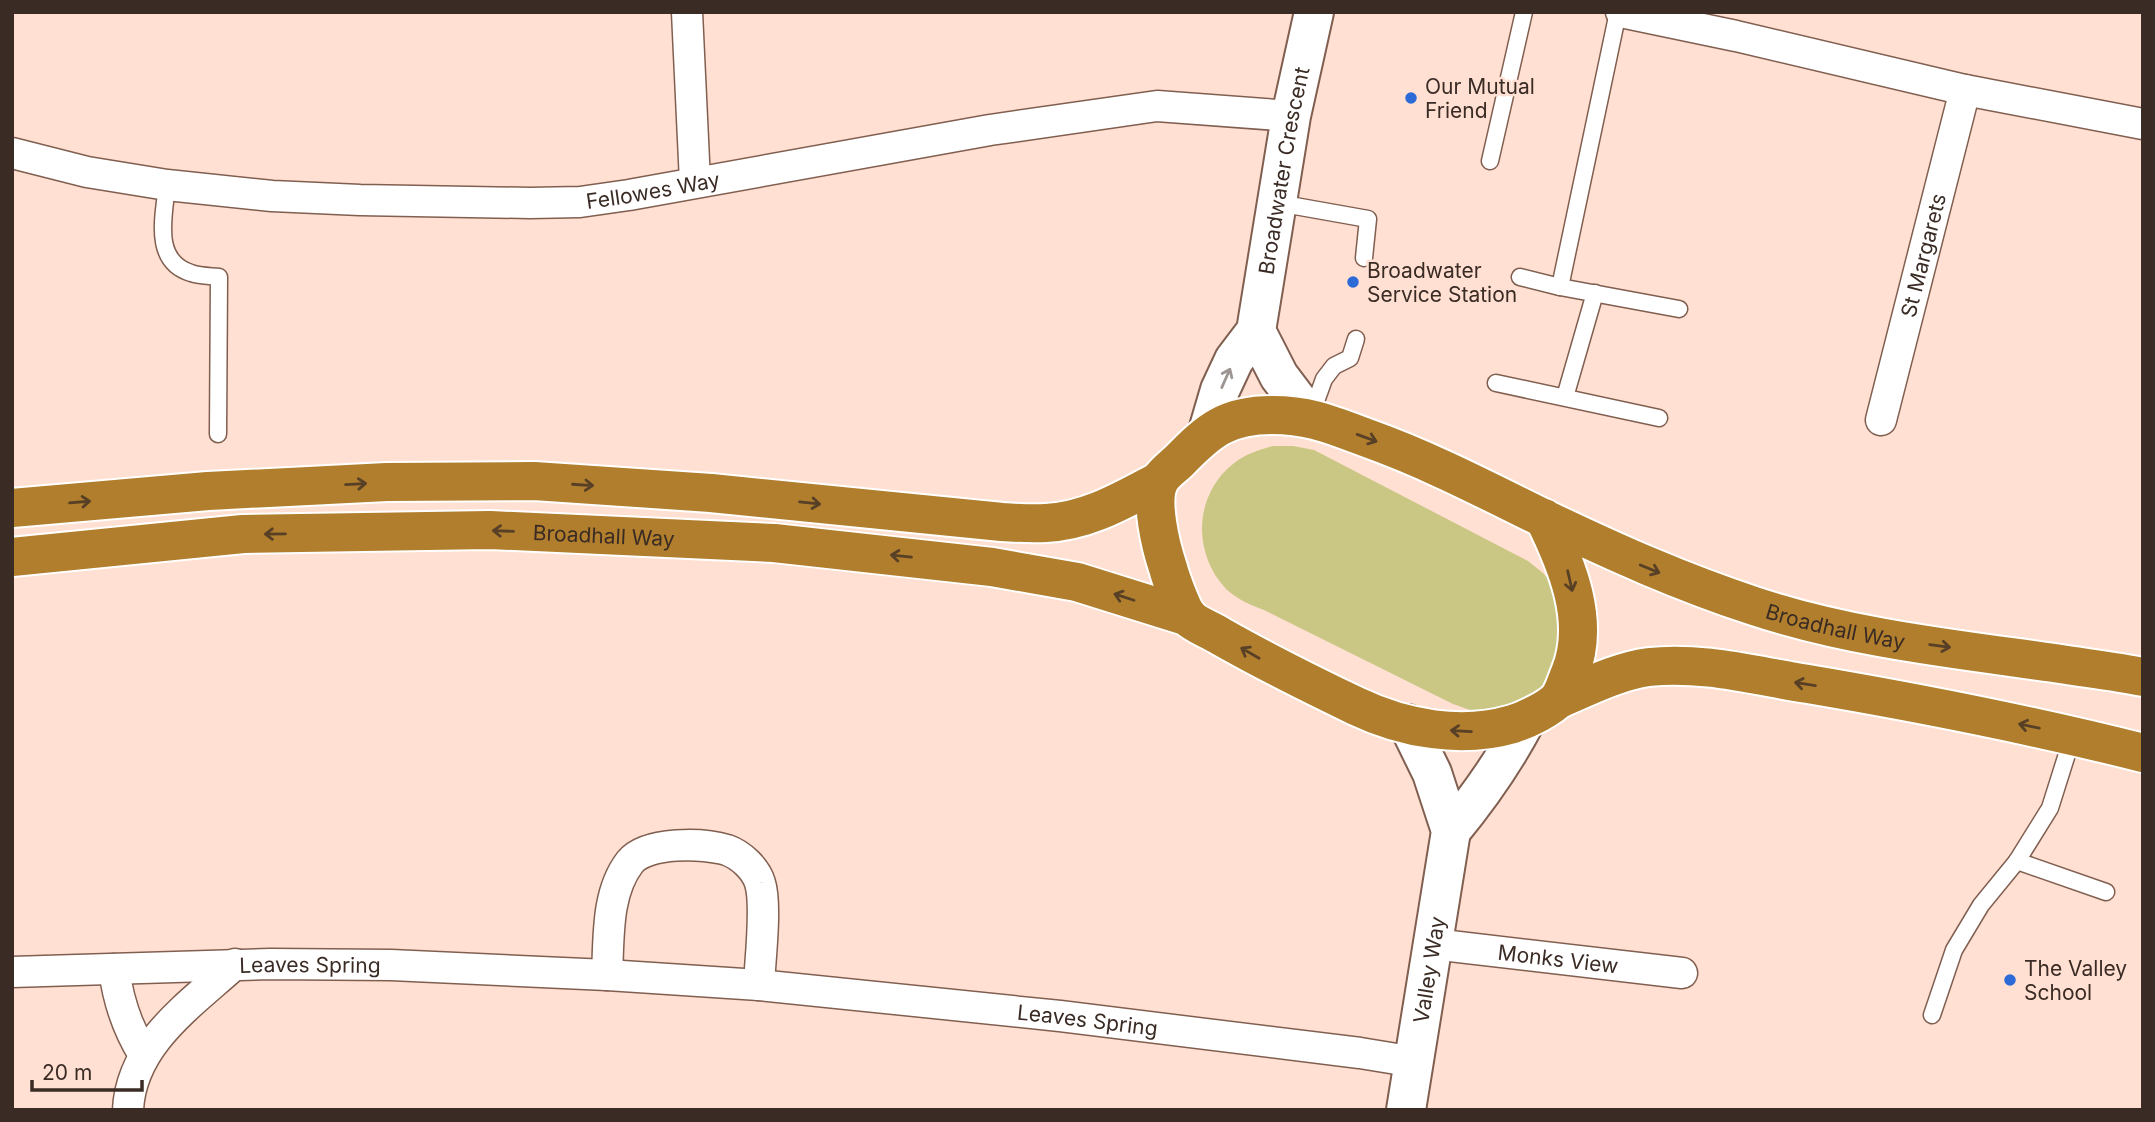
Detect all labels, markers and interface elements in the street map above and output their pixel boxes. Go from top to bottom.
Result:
street label: Broadwater Crescent [1253,64,1314,276]
place label: Our Mutual Friend [1425,74,1535,123]
marker: Our Mutual Friend [1403,90,1419,106]
street label: Fellowes Way [584,166,722,213]
street label: St Margarets [1895,191,1951,320]
place label: Broadwater Service Station [1367,258,1517,307]
marker: Broadwater Service Station [1345,274,1361,290]
one-way arrow [1219,368,1233,389]
one-way arrow [1356,433,1378,445]
one-way arrow [344,477,367,490]
one-way arrow [572,478,595,491]
one-way arrow [68,495,91,508]
one-way arrow [798,497,821,510]
street label: Broadhall Way [532,519,675,551]
one-way arrow [491,524,514,537]
one-way arrow [264,527,287,540]
one-way arrow [890,550,912,563]
one-way arrow [1639,563,1661,576]
one-way arrow [1564,569,1577,592]
one-way arrow [1113,589,1135,602]
street label: Broadhall Way [1763,598,1907,654]
one-way arrow [1928,640,1951,653]
one-way arrow [1240,646,1260,660]
one-way arrow [1794,677,1817,690]
one-way arrow [2018,719,2041,733]
one-way arrow [1450,724,1473,737]
street label: Valley Way [1408,914,1450,1025]
street label: Monks View [1497,939,1620,978]
street label: Leaves Spring [239,951,381,977]
place label: The Valley School [2024,956,2127,1005]
marker: The Valley School [2002,972,2018,988]
street label: Leaves Spring [1016,999,1159,1040]
scale bar [32,1048,142,1092]
text: 20 m [42,1060,92,1085]

